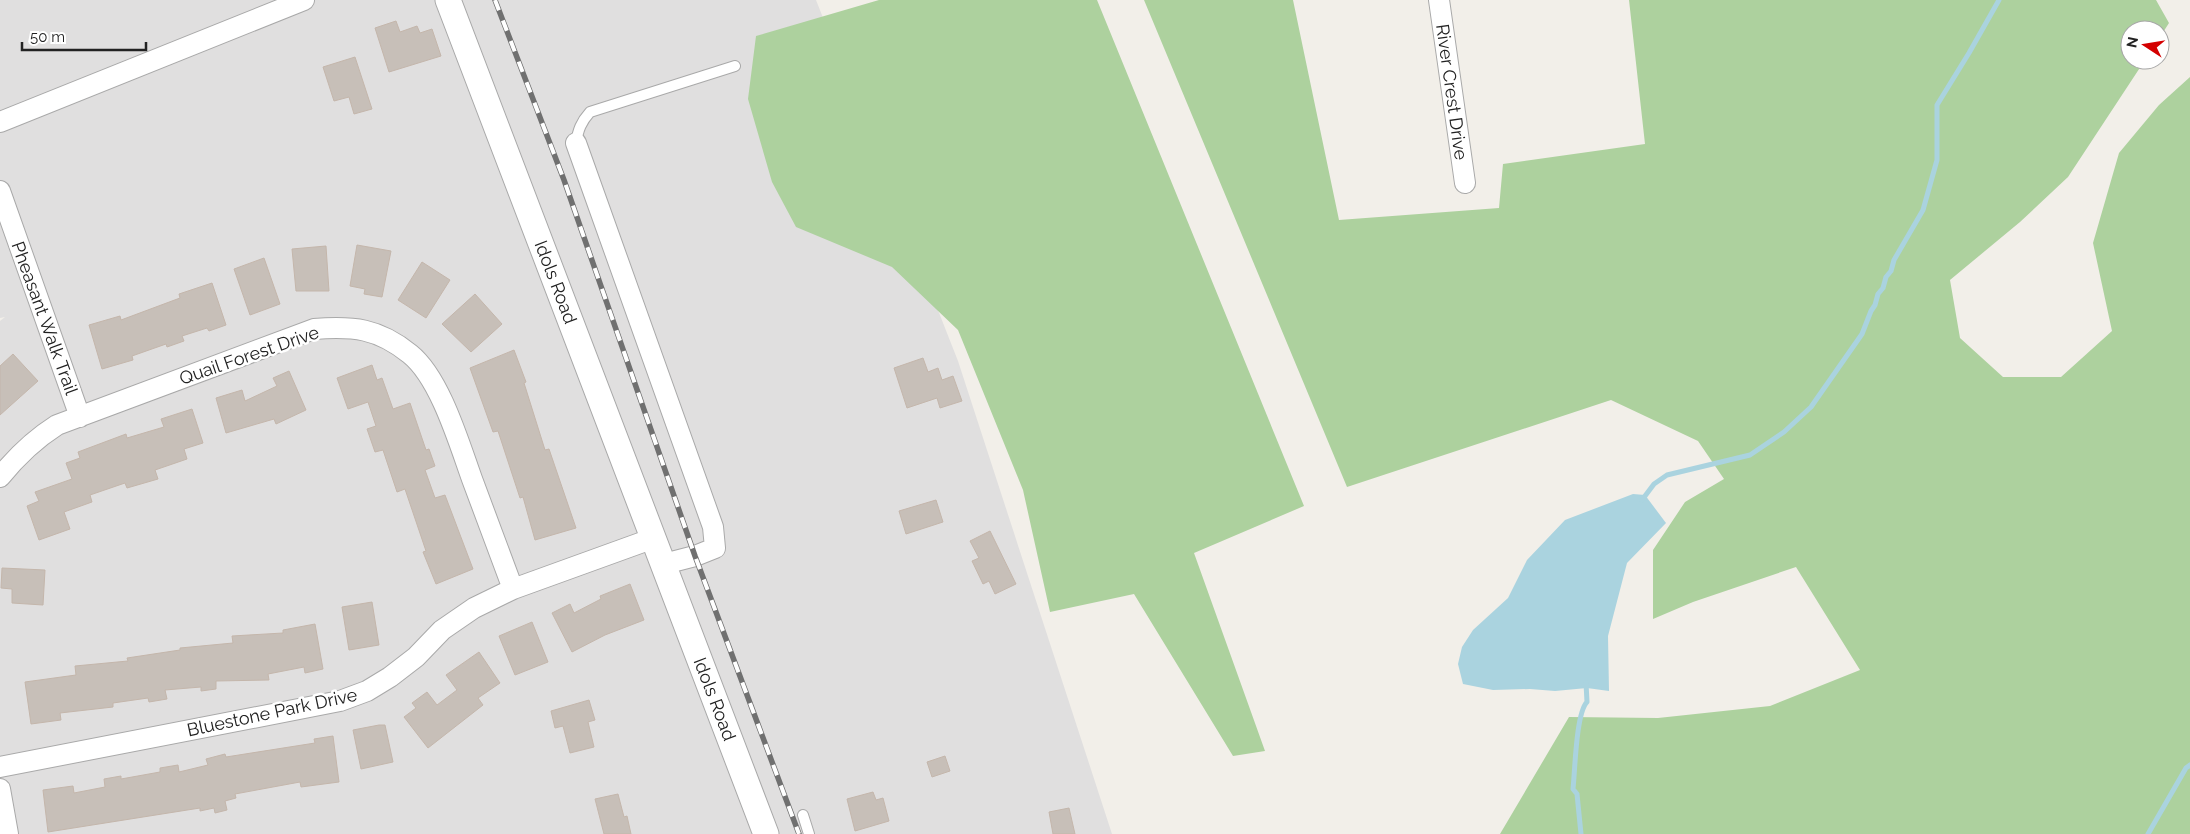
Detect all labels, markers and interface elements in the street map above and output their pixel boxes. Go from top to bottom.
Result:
scale bar [22,20,146,52]
north arrow [2120,20,2170,70]
street label: River Crest Drive [1432,23,1472,162]
text: 50 m [30,28,65,46]
text: N [2123,35,2141,49]
street label: Idols Road [531,237,581,327]
street label: Pheasant Walk Trail [8,239,83,398]
street label: Quail Forest Drive [176,321,322,389]
street label: Idols Road [690,654,740,744]
street label: Bluestone Park Drive [185,684,359,740]

